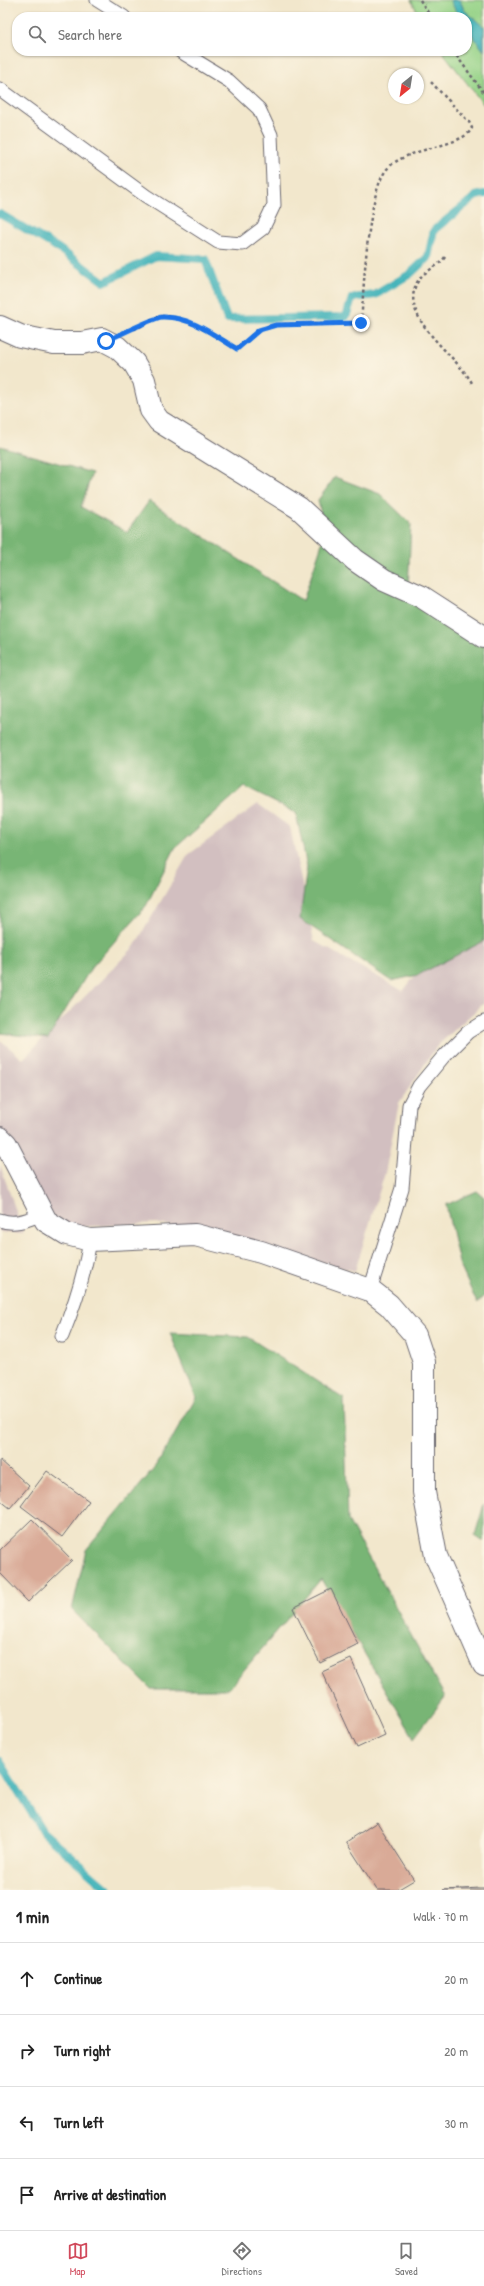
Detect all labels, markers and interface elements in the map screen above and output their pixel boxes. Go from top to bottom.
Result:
search box [12,12,472,56]
icon: search [26,23,48,45]
text: Search here [58,24,122,45]
north arrow [388,68,424,104]
route end [352,314,370,332]
route start [97,332,115,350]
text: 1 min [16,1905,49,1928]
text: Walk · 70 m [413,1907,468,1925]
icon: ahead [16,1968,38,1990]
text: Continue [54,1968,102,1989]
text: 20 m [444,1970,468,1988]
icon: right [16,2040,38,2062]
text: Turn right [54,2040,110,2061]
text: 20 m [444,2042,468,2060]
icon: left [16,2112,38,2134]
text: Turn left [54,2112,104,2133]
text: 30 m [445,2114,468,2132]
icon: arrive [16,2184,38,2206]
text: Arrive at destination [54,2184,166,2205]
tab: Map [67,2240,89,2278]
tab: Directions [222,2240,262,2278]
tab: Saved [395,2240,417,2278]

